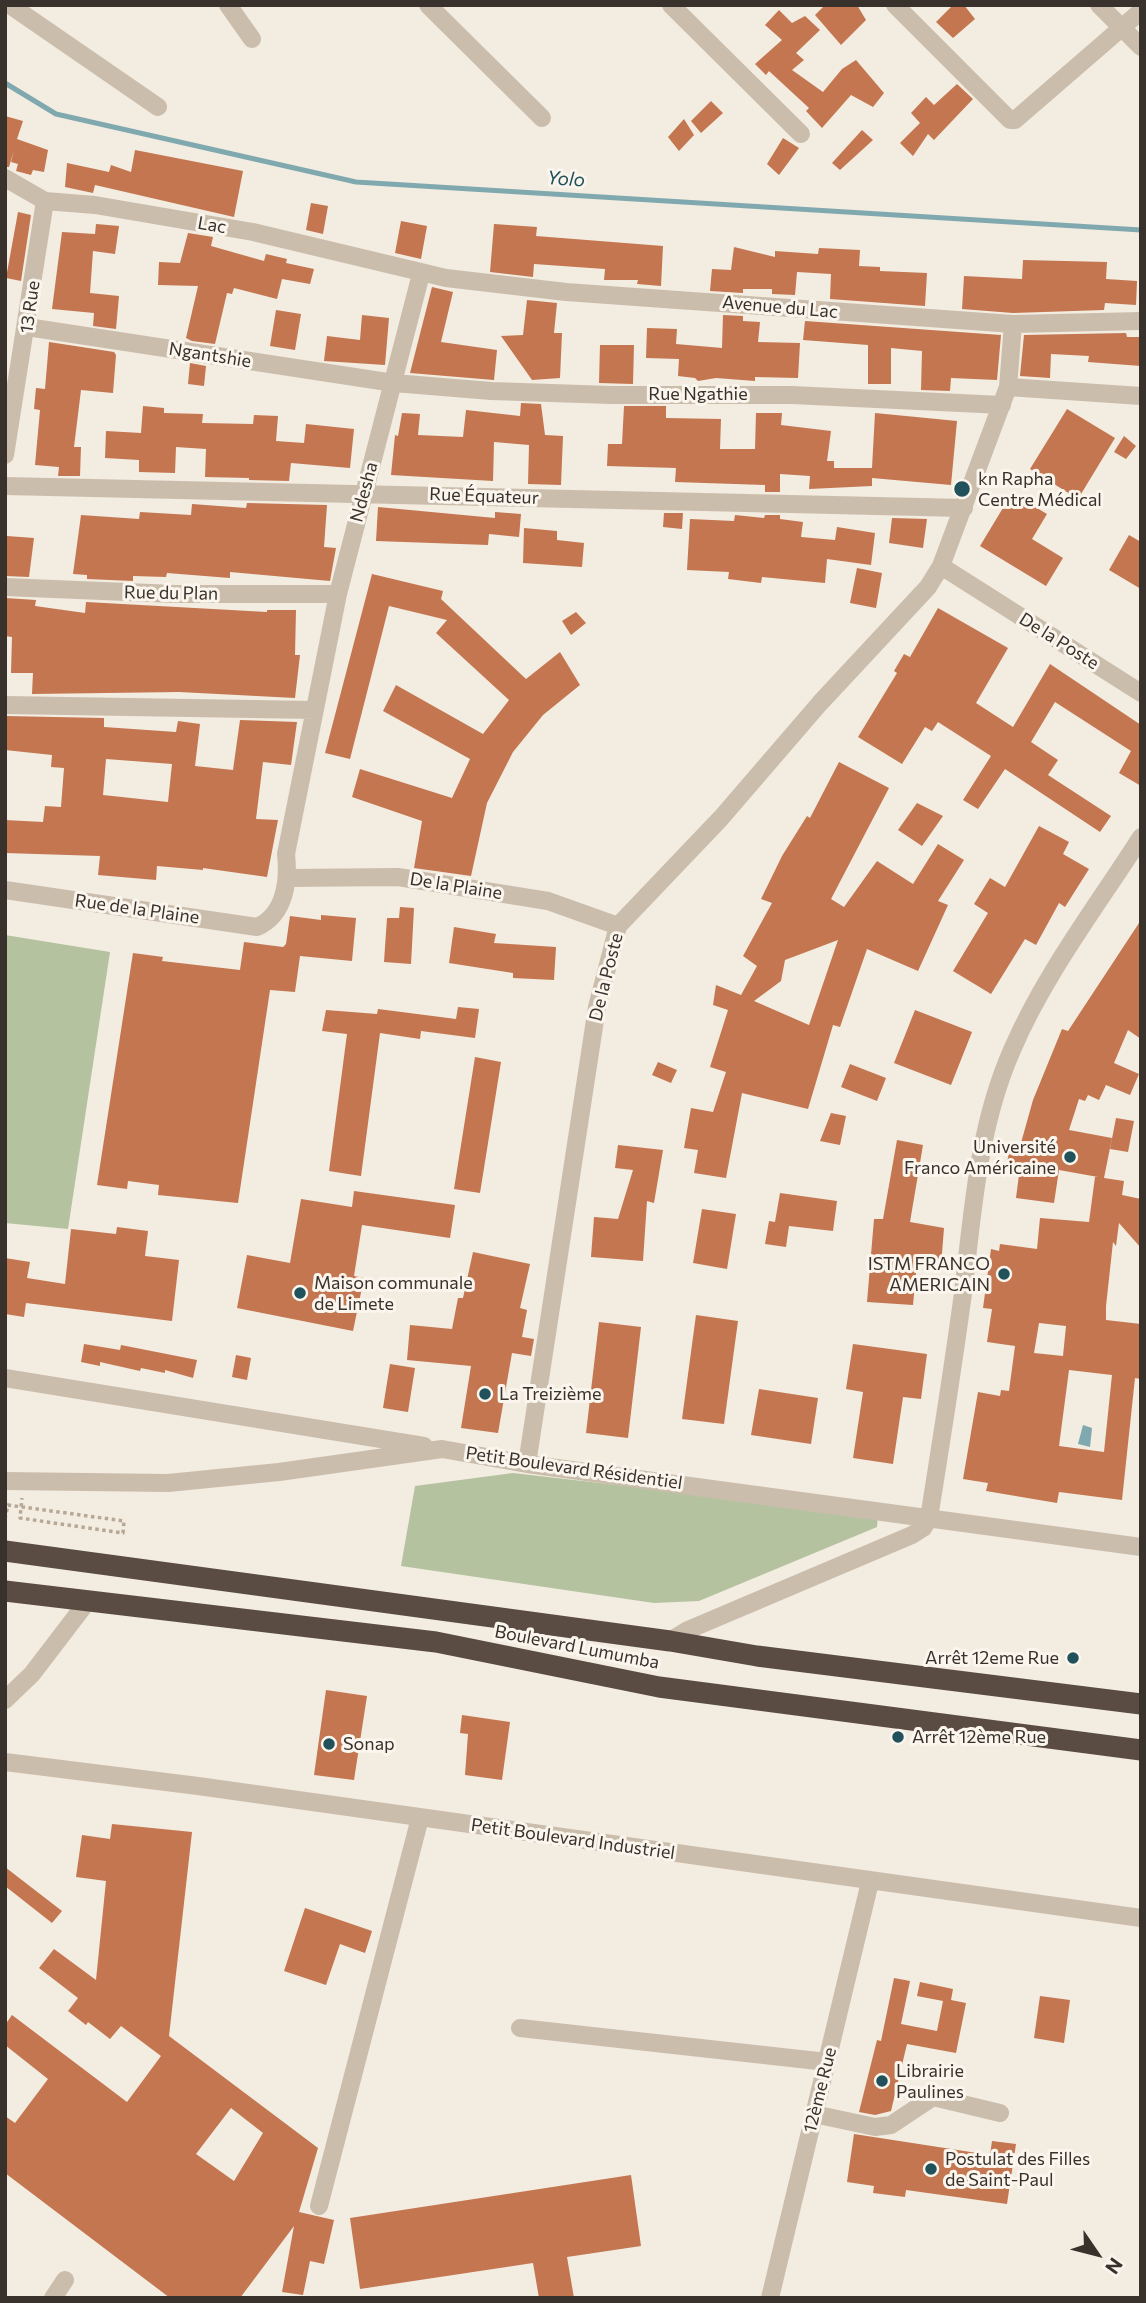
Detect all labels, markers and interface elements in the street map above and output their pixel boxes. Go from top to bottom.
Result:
water label: Yolo [546,166,586,192]
street label: Lac [196,212,228,238]
street label: 13 Rue [16,279,44,335]
street label: Avenue du Lac [721,291,839,323]
street label: Ngantshie [167,338,253,372]
street label: Rue Ngathie [648,383,748,405]
street label: Ndesha [346,460,382,524]
place label: kn Rapha Centre Médical [978,468,1102,510]
marker: kn Rapha Centre Médical [952,479,972,499]
street label: Rue Équateur [429,483,539,509]
street label: Rue du Plan [124,581,218,605]
street label: De la Poste [1015,608,1103,674]
street label: De la Plaine [408,868,504,904]
street label: Rue de la Plaine [73,890,201,928]
street label: De la Poste [585,931,627,1023]
place label: Université Franco Américaine [904,1136,1056,1178]
marker: Université Franco Américaine [1062,1149,1078,1165]
place label: ISTM FRANCO AMERICAIN [868,1253,990,1296]
marker: ISTM FRANCO AMERICAIN [996,1266,1012,1282]
place label: Maison communale de Limete [314,1272,473,1314]
marker: Maison communale de Limete [292,1285,308,1301]
place label: La Treizième [499,1383,601,1405]
marker: La Treizième [477,1386,493,1402]
street label: Petit Boulevard Résidentiel [464,1442,684,1494]
street label: Boulevard Lumumba [493,1620,661,1674]
place label: Arrêt 12eme Rue [925,1647,1059,1669]
marker: Arrêt 12eme Rue [1065,1650,1081,1666]
place label: Arrêt 12ème Rue [912,1726,1046,1748]
marker: Arrêt 12ème Rue [890,1729,906,1745]
place label: Sonap [343,1733,395,1755]
marker: Sonap [321,1736,337,1752]
street label: Petit Boulevard Industriel [470,1814,676,1864]
street label: 12ème Rue [799,2045,841,2135]
place label: Librairie Paulines [896,2060,964,2102]
marker: Librairie Paulines [874,2073,890,2089]
place label: Postulat des Filles de Saint-Paul [945,2148,1090,2190]
marker: Postulat des Filles de Saint-Paul [923,2161,939,2177]
north arrow [1062,2219,1132,2289]
text: N [1101,2254,1128,2279]

